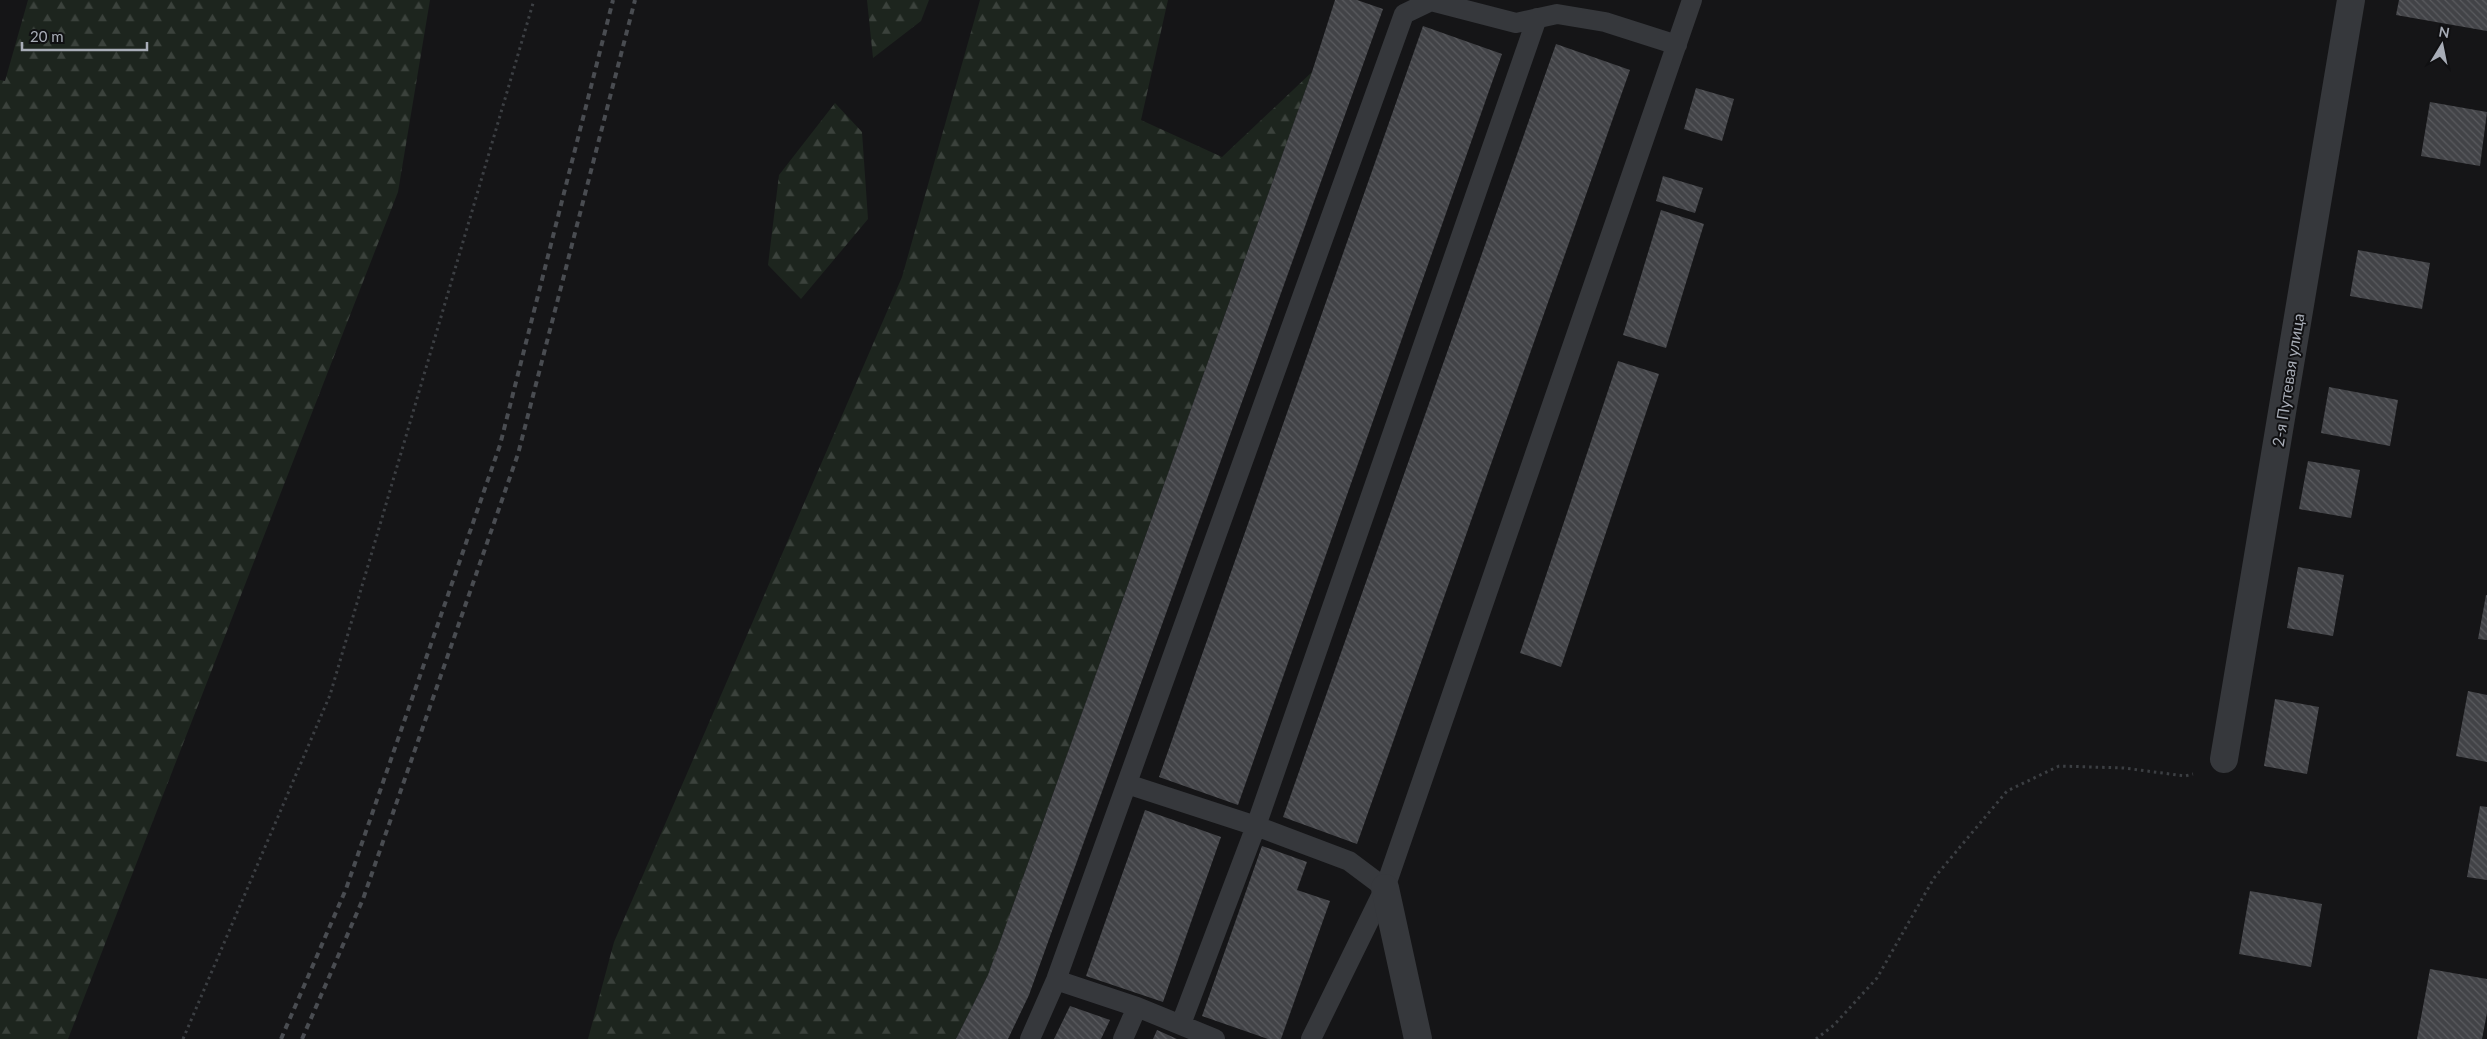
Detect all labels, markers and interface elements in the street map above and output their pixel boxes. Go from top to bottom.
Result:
scale bar [22,20,148,52]
north arrow [2417,20,2467,70]
text: N [2438,22,2451,41]
text: 20 m [30,27,64,45]
street label: 2-я Путевая улица [2268,312,2307,448]

